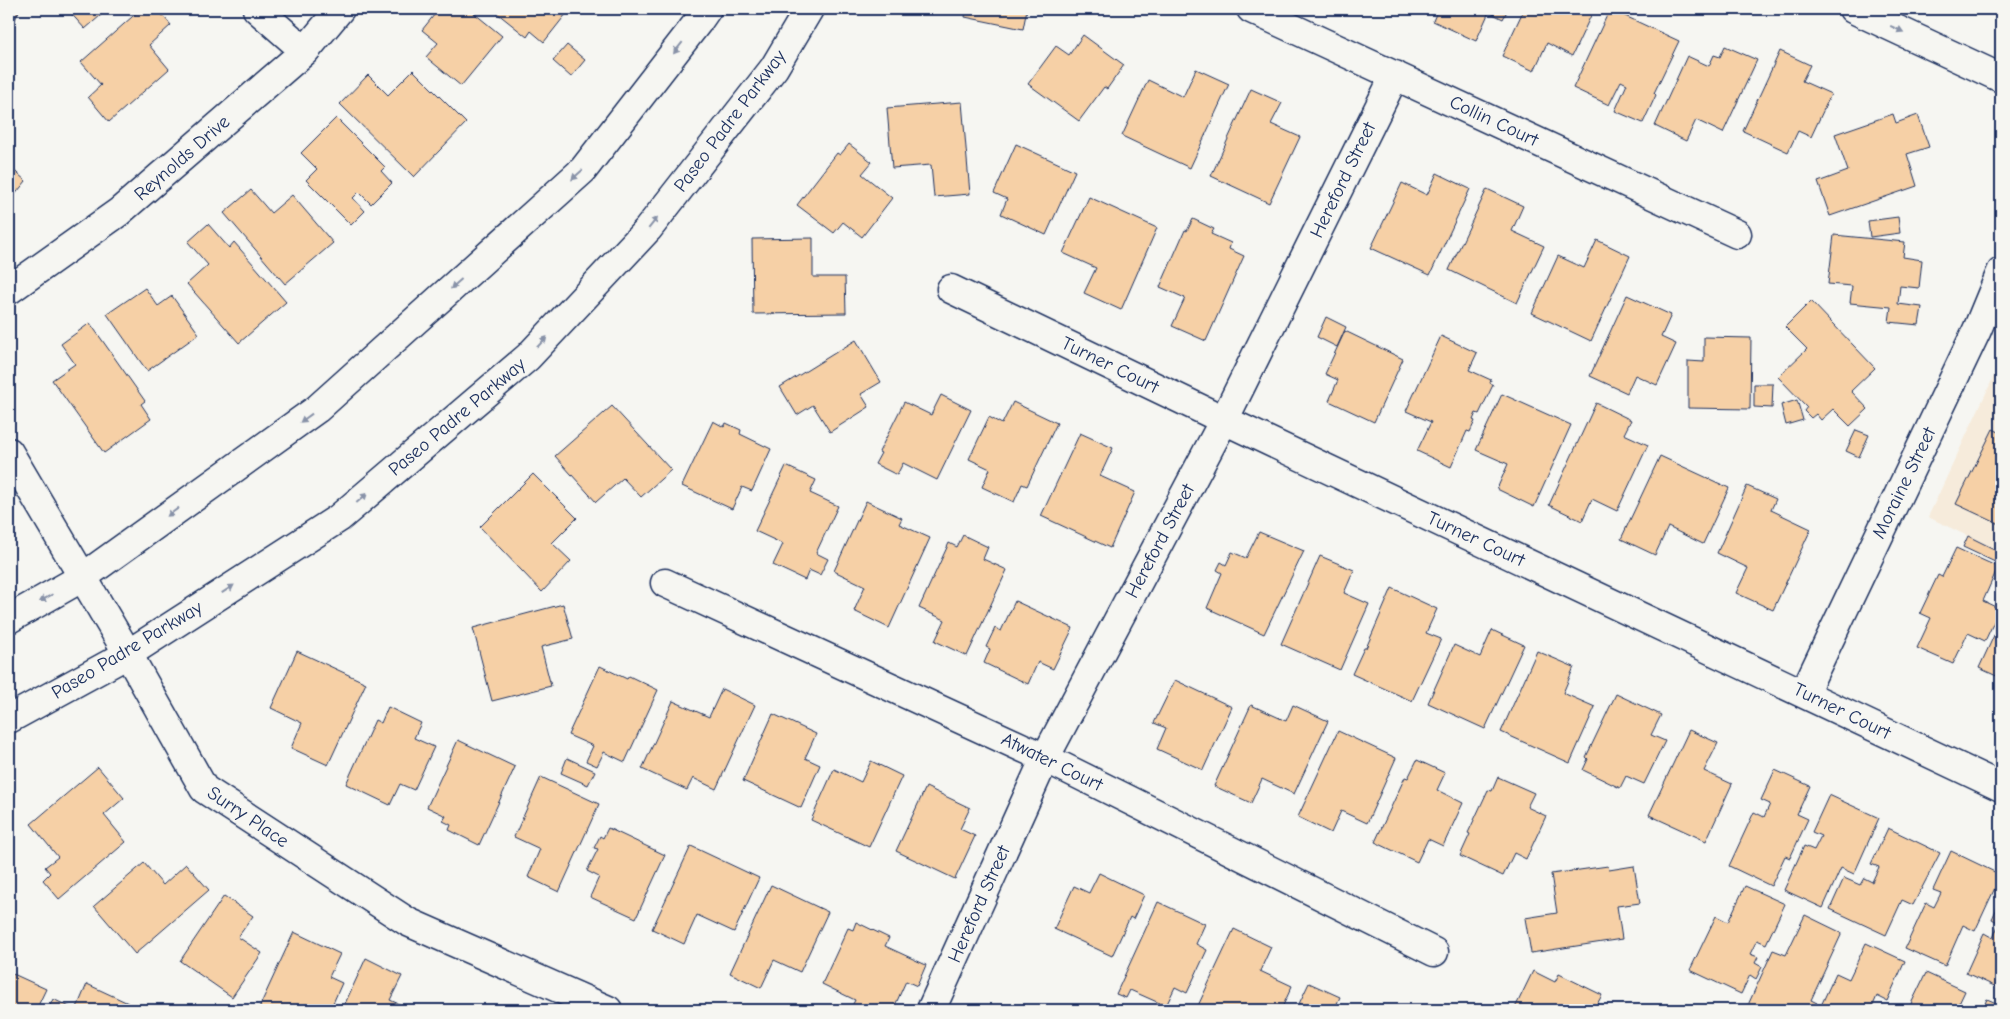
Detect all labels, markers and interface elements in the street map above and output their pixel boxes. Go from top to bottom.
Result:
one-way arrow [1890,26,1904,34]
one-way arrow [673,41,683,55]
street label: Paseo Padre Parkway [669,45,791,196]
street label: Collin Court [1446,91,1542,151]
street label: Reynolds Drive [130,111,234,205]
street label: Hereford Street [1306,118,1381,241]
one-way arrow [571,170,584,181]
one-way arrow [647,217,658,230]
one-way arrow [451,278,463,290]
street label: Turner Court [1058,332,1163,398]
one-way arrow [536,336,548,348]
street label: Paseo Padre Parkway [384,353,530,481]
one-way arrow [299,413,312,423]
street label: Moraine Street [1868,423,1941,542]
street label: Hereford Street [1121,480,1200,602]
one-way arrow [356,493,368,504]
one-way arrow [166,507,180,517]
street label: Turner Court [1424,507,1529,571]
one-way arrow [221,585,235,594]
one-way arrow [38,594,53,602]
street label: Paseo Padre Parkway [48,596,207,704]
street label: Turner Court [1790,678,1895,744]
street label: Atwater Court [998,728,1107,796]
street label: Surry Place [203,782,293,852]
street label: Hereford Street [943,841,1015,966]

